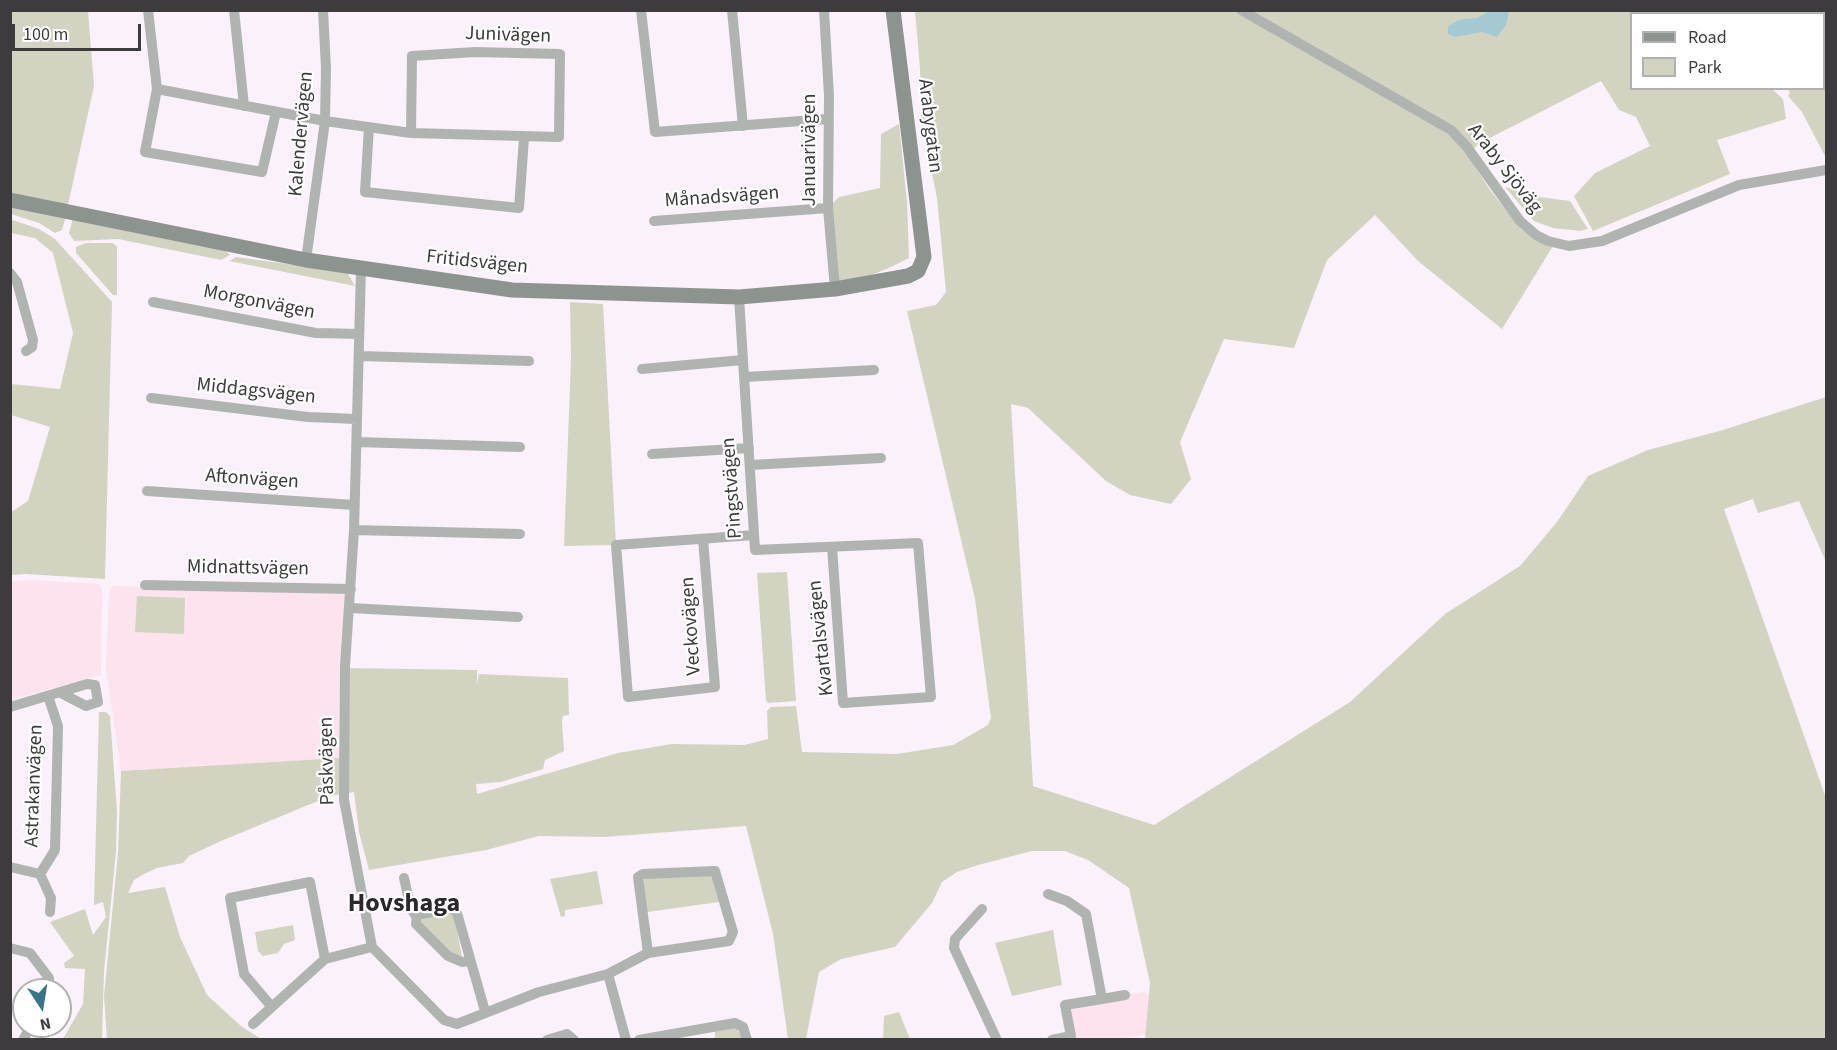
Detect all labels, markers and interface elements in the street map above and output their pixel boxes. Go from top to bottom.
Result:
scale bar [15,12,144,50]
legend [1630,12,1825,90]
text: 100 m [23,22,68,47]
street label: Junivägen [465,23,551,49]
text: Road [1688,25,1727,50]
text: Park [1688,55,1722,80]
street label: Kalendervägen [285,70,319,198]
street label: Arabygatan [911,78,947,174]
street label: Januarivägen [799,93,823,207]
street label: Araby Sjöväg [1462,119,1546,219]
street label: Månadsvägen [664,182,780,214]
street label: Fritidsvägen [425,246,529,280]
street label: Morgonvägen [201,280,317,326]
street label: Middagsvägen [195,374,317,410]
street label: Pingstvägen [717,436,749,540]
street label: Aftonvägen [204,465,300,495]
street label: Midnattsvägen [187,556,309,582]
street label: Veckovägen [677,576,707,676]
street label: Kvartalsvägen [804,579,840,697]
street label: Påskvägen [315,717,341,805]
street label: Astrakanvägen [21,724,49,848]
district label: Hovshaga [348,889,460,921]
north arrow [12,978,72,1038]
text: N [38,1012,53,1036]

